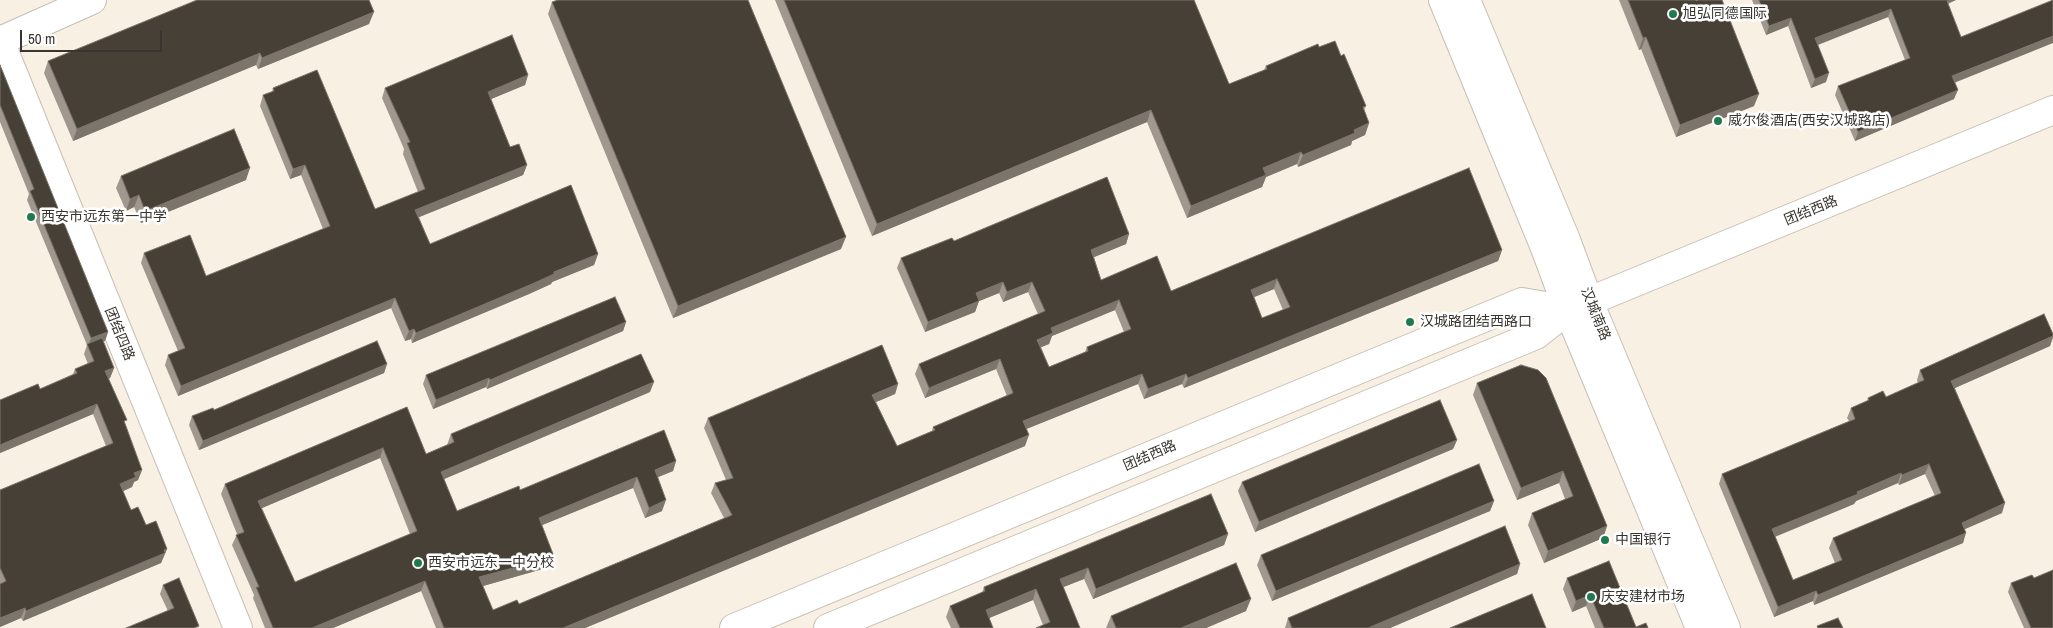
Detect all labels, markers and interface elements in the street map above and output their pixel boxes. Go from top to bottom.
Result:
place label: 旭弘同德国际 [1683,6,1767,22]
marker: 旭弘同德国际 [1667,8,1679,20]
scale bar [22,20,165,52]
text: 50 m [28,28,55,49]
place label: 威尔俊酒店(西安汉城路店) [1728,113,1890,129]
marker: 威尔俊酒店(西安汉城路店) [1712,115,1724,127]
street label: 团结西路 [1782,193,1840,229]
place label: 西安市远东第一中学 [41,209,167,225]
marker: 西安市远东第一中学 [25,211,37,223]
street label: 汉城南路 [1577,285,1613,343]
street label: 团结四路 [101,305,137,363]
place label: 汉城路团结西路口 [1420,314,1532,330]
marker: 汉城路团结西路口 [1404,316,1416,328]
street label: 团结西路 [1121,437,1179,475]
place label: 中国银行 [1615,532,1671,548]
marker: 中国银行 [1599,534,1611,546]
place label: 西安市远东一中分校 [428,555,554,571]
marker: 西安市远东一中分校 [412,557,424,569]
place label: 庆安建材市场 [1601,589,1685,605]
marker: 庆安建材市场 [1585,591,1597,603]

